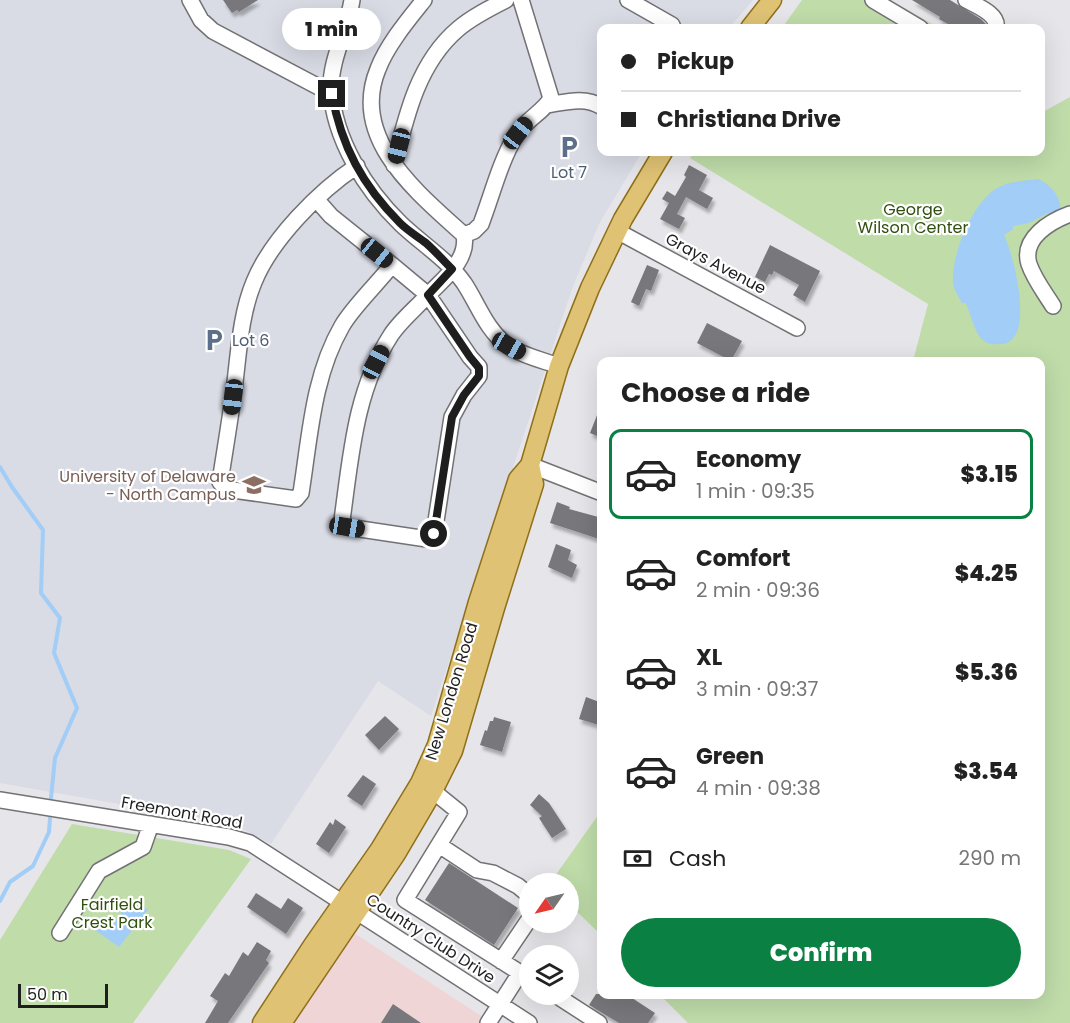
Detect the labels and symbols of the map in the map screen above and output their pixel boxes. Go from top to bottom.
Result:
callout: 1 min [282,7,382,49]
route end [318,80,345,107]
car [500,113,536,153]
car [386,126,412,166]
parking icon: Lot 7 [556,134,582,160]
place label: Lot 7 [551,161,587,184]
park label: George Wilson Center [858,198,968,239]
street label: Grays Avenue [661,227,770,300]
car [357,235,397,271]
parking icon: Lot 6 [201,327,227,353]
place label: Lot 6 [232,329,269,352]
car [489,329,529,363]
car [360,342,392,382]
car [222,378,244,416]
place label: University of Delaware - North Campus [59,465,236,506]
school or university icon: University of Delaware - North Campus [241,472,267,498]
car [328,515,366,539]
route start [420,520,447,547]
street label: New London Road [420,619,483,763]
street label: Freemont Road [120,791,244,834]
north arrow [519,873,579,933]
street label: Country Club Drive [362,888,500,989]
park label: Fairfield Crest Park [72,893,153,934]
scale bar [18,981,108,1008]

